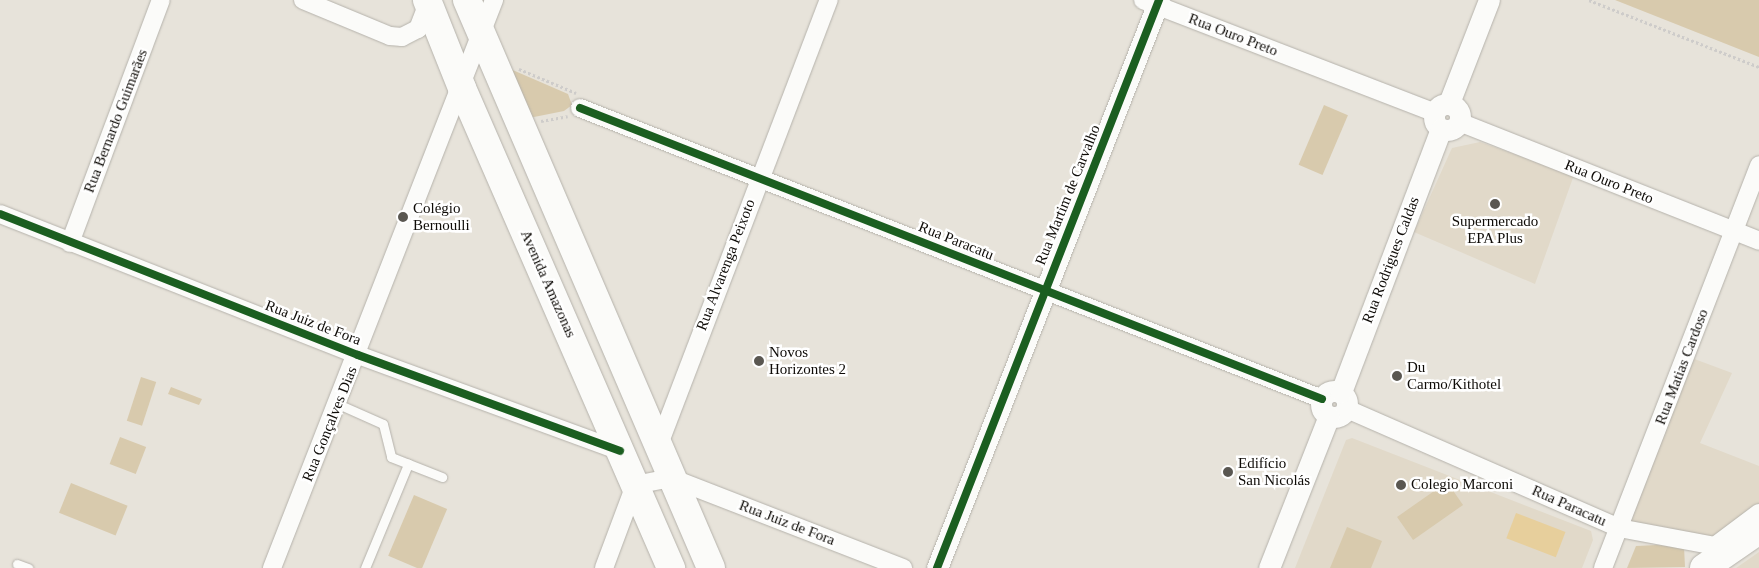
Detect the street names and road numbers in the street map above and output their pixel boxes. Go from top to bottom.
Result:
street label: Rua Ouro Preto [1186,10,1280,60]
street label: Rua Bernardo Guimarães [80,47,152,195]
street label: Rua Martim de Carvalho [1032,122,1104,268]
street label: Rua Ouro Preto [1562,156,1656,208]
street label: Rua Rodrigues Caldas [1359,194,1423,326]
street label: Rua Alvarenga Peixoto [693,196,759,334]
street label: Rua Paracatu [916,218,996,264]
street label: Avenida Amazonas [516,227,580,341]
street label: Rua Juiz de Fora [263,296,363,350]
street label: Rua Matias Cardoso [1652,307,1712,427]
street label: Rua Gonçalves Dias [299,364,361,484]
street label: Rua Paracatu [1529,482,1609,530]
street label: Rua Juiz de Fora [737,496,837,550]

